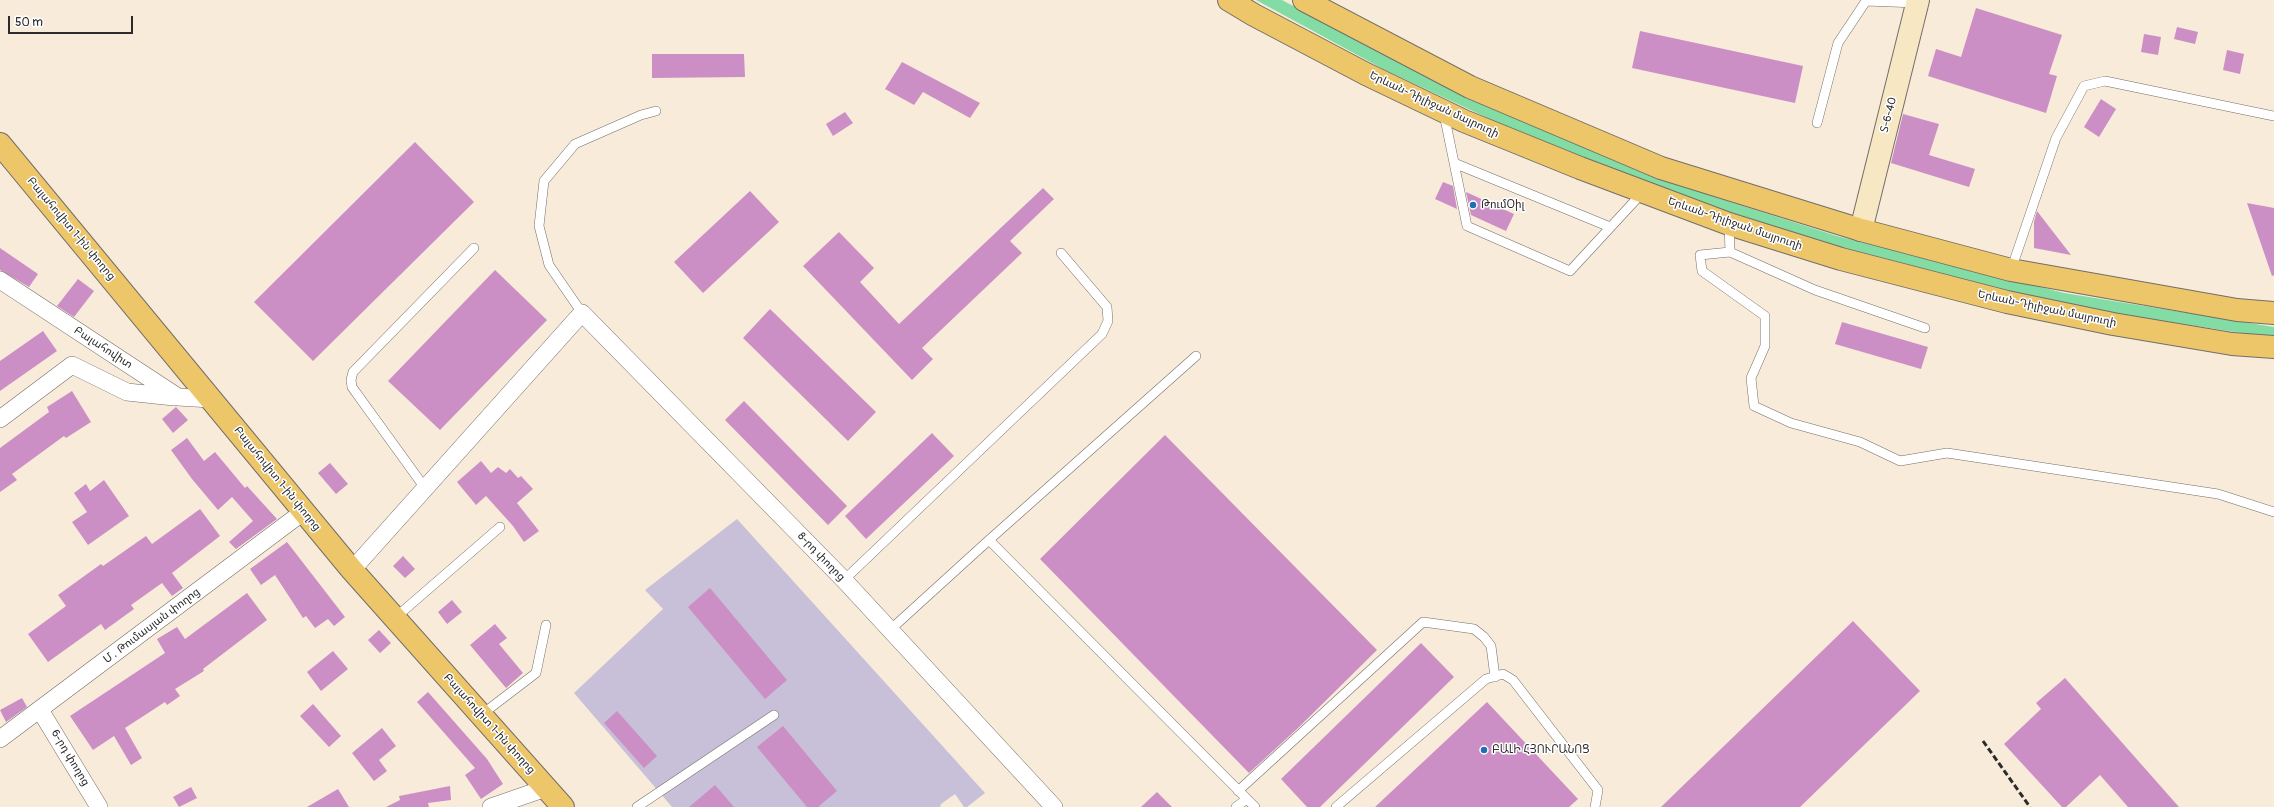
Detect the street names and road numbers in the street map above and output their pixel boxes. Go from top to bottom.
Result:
street label: Երևան-Դիլիջան մայրուղի [1367,69,1501,141]
street label: Տ-6-40 [1878,96,1900,134]
street label: Բալահովիտ 1-ին փողոց [24,175,118,283]
street label: Երևան-Դիլիջան մայրուղի [1666,195,1804,253]
street label: Երևան-Դիլիջան մայրուղի [1976,288,2118,330]
street label: Բալահովիտ [71,324,135,372]
street label: Բալահովիտ 1-ին փողոց [231,424,323,534]
street label: 8-րդ փողոց [795,530,847,584]
street label: Մ․ Թումասյան փողոց [101,585,203,667]
street label: Բալահովիտ 1-ին փողոց [440,671,538,777]
street label: 6-րդ փողոց [48,727,92,789]

